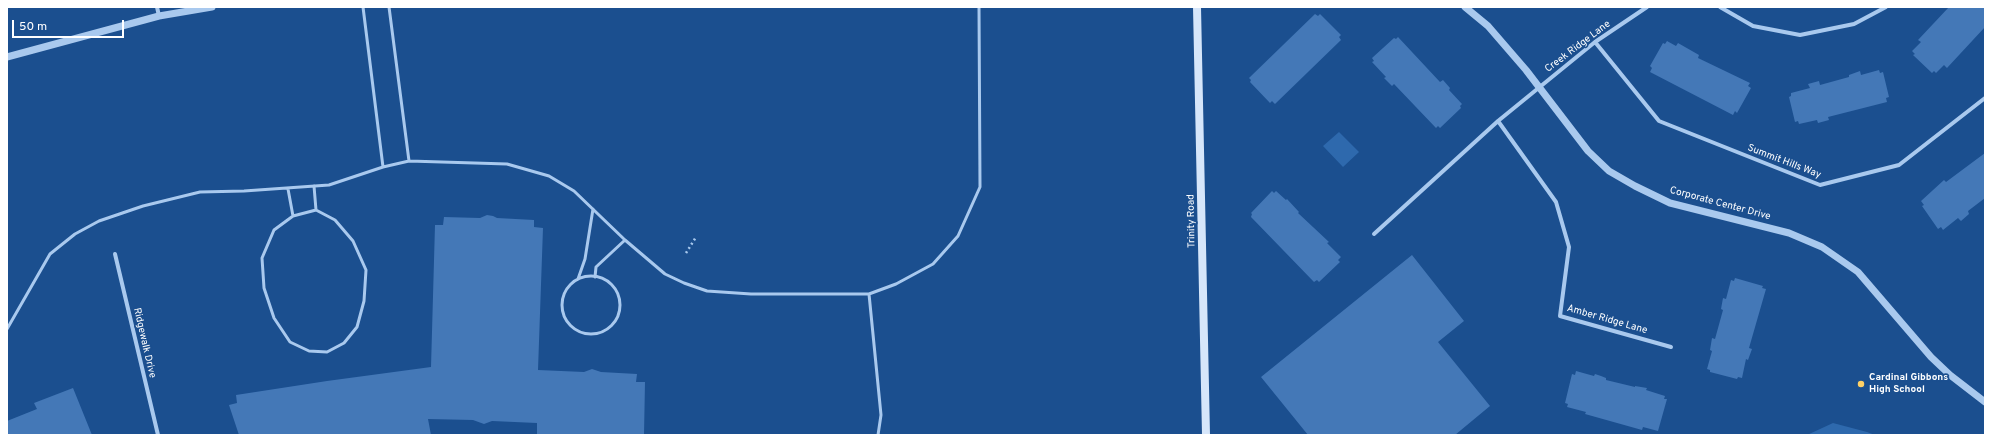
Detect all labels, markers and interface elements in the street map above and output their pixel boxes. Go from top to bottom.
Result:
scale bar [14,12,126,38]
street label: Creek Ridge Lane [1543,18,1613,76]
text: 50 m [19,19,47,35]
street label: Summit Hills Way [1745,142,1823,182]
street label: Corporate Center Drive [1668,185,1772,223]
street label: Trinity Road [1186,194,1198,248]
street label: Amber Ridge Lane [1565,303,1649,337]
street label: Ridgewalk Drive [130,307,158,379]
place label: Cardinal Gibbons High School [1869,372,1948,396]
marker: Cardinal Gibbons High School [1856,379,1866,389]

